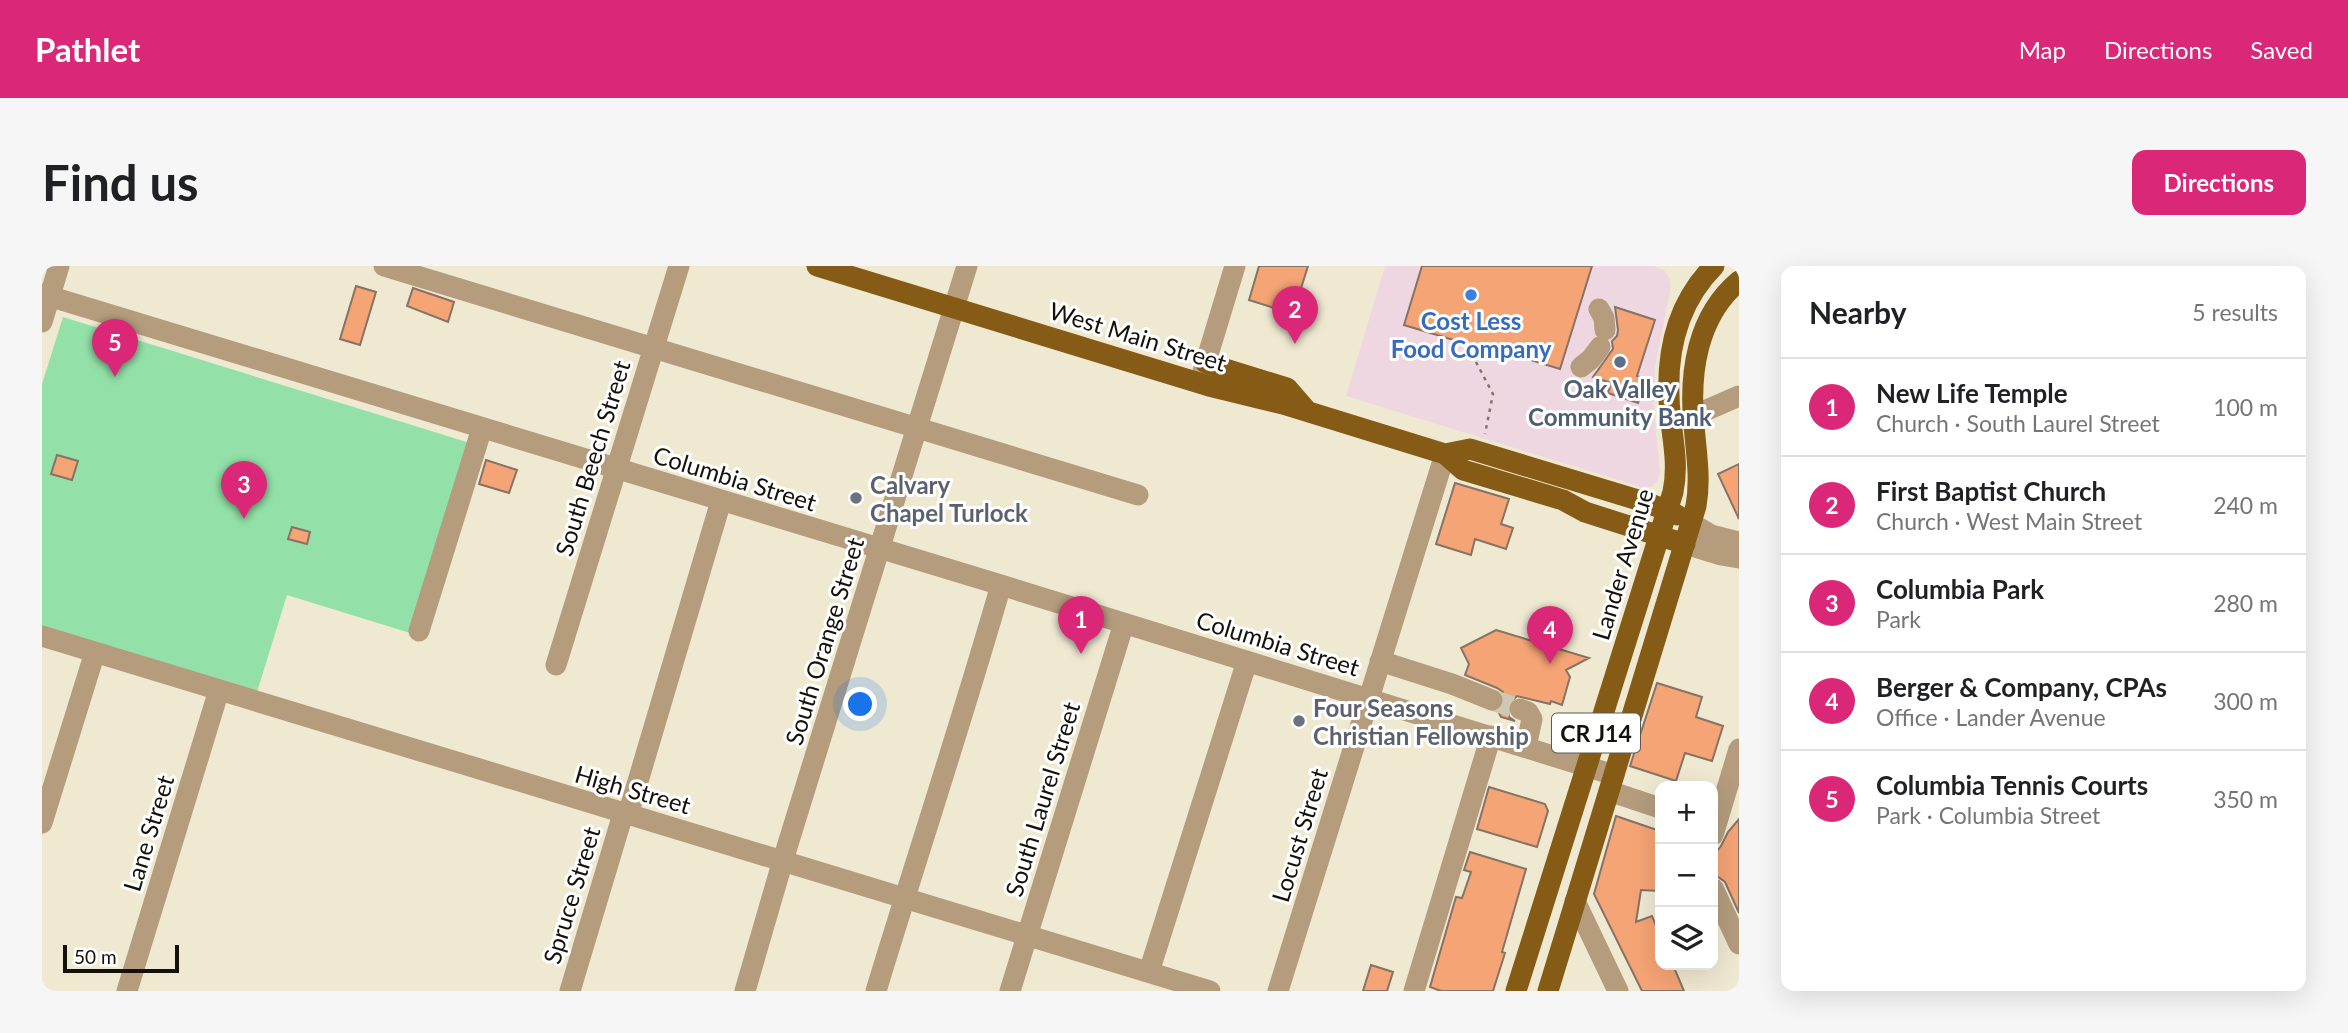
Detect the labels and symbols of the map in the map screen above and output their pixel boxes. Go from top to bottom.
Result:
pin: 2 [1272,286,1318,344]
marker: Cost Less Food Company [1463,287,1479,303]
street label: West Main Street [1046,295,1230,377]
place label: Cost Less Food Company [1391,306,1552,363]
pin: 5 [92,319,138,377]
marker: Oak Valley Community Bank [1612,354,1628,370]
street label: South Beech Street [548,356,636,559]
place label: Oak Valley Community Bank [1528,374,1712,431]
street label: Columbia Street [650,439,820,517]
pin: 3 [221,461,267,519]
place label: Calvary Chapel Turlock [870,470,1028,527]
street label: Lander Avenue [1585,485,1659,643]
marker: Calvary Chapel Turlock [848,490,864,506]
street label: South Orange Street [779,533,869,748]
pin: 1 [1058,596,1104,654]
street label: Columbia Street [1193,604,1363,682]
pin: 4 [1527,606,1573,664]
your location [843,687,877,721]
place label: Four Seasons Christian Fellowship [1313,693,1529,750]
street label: South Laurel Street [999,698,1085,900]
marker: Four Seasons Christian Fellowship [1291,713,1307,729]
road number: CR J14 [1552,713,1640,752]
street label: High Street [572,759,695,819]
street label: Locust Street [1265,764,1333,905]
street label: Lane Street [117,771,179,894]
street label: Spruce Street [536,823,606,967]
scale bar [63,942,178,974]

